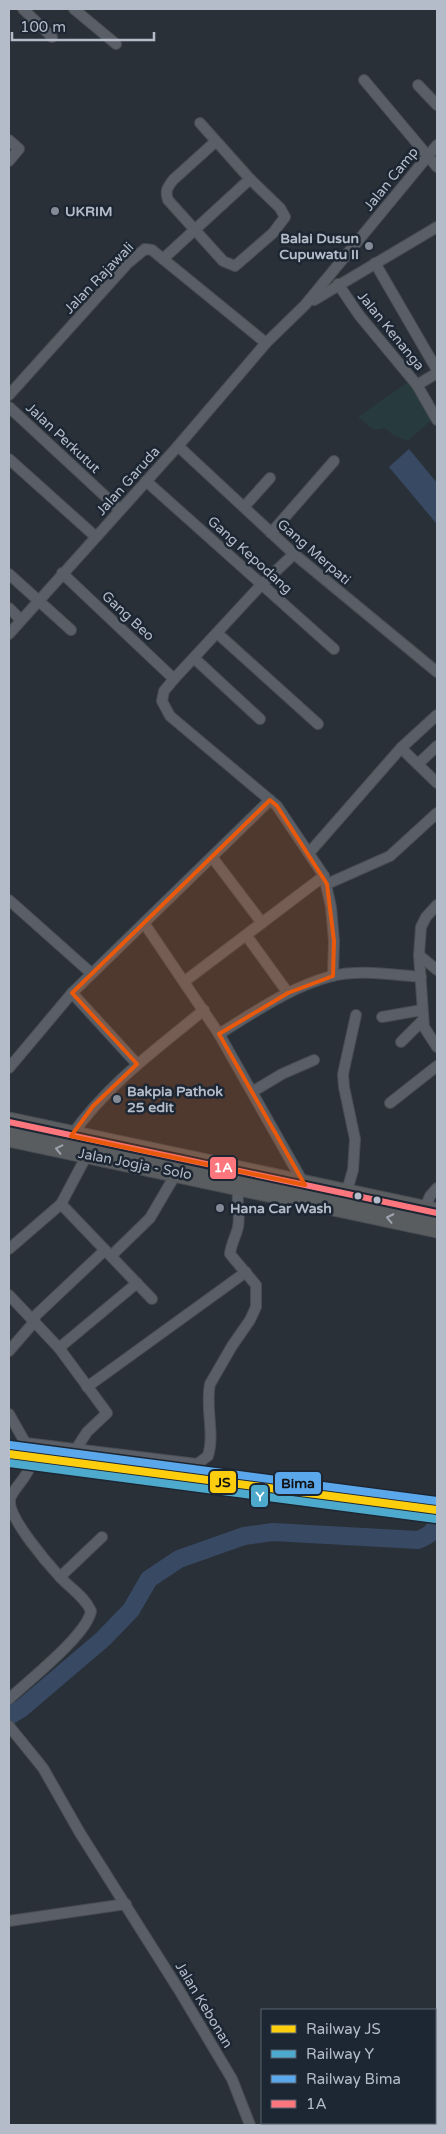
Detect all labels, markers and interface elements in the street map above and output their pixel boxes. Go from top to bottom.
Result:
scale bar [12,10,155,42]
text: 100 m [20,18,66,36]
street label: Jalan Camp [360,144,422,214]
place label: UKRIM [65,203,112,220]
marker: UKRIM [49,205,61,217]
place label: Balai Dusun Cupuwatu II [279,230,359,263]
street label: Jalan Rajawali [61,239,137,317]
marker: Balai Dusun Cupuwatu II [363,240,375,252]
street label: Jalan Kenanga [354,288,428,374]
street label: Jalan Perkutut [22,399,104,477]
street label: Jalan Garuda [93,443,163,519]
street label: Gang Kepodang [204,512,296,598]
street label: Gang Merpati [274,516,354,588]
street label: Gang Beo [98,587,158,645]
place label: Bakpia Pathok 25 edit [127,1083,223,1116]
marker: Bakpia Pathok 25 edit [111,1093,123,1105]
one-way arrow [55,1144,64,1155]
street label: Jalan Jogja - Solo [77,1145,193,1183]
line badge: 1A [209,1156,237,1180]
text: 1A [213,1159,233,1176]
unlabelled marker [353,1191,363,1201]
unlabelled marker [372,1195,382,1205]
place label: Hana Car Wash [230,1200,332,1217]
marker: Hana Car Wash [214,1202,226,1214]
one-way arrow [385,1213,394,1223]
line badge: JS [209,1470,237,1494]
line badge: Bima [274,1471,322,1495]
text: JS [214,1474,231,1491]
text: Bima [281,1475,315,1492]
line badge: Y [250,1484,269,1508]
text: Y [256,1488,265,1505]
street label: Jalan Kebonan [172,1959,236,2051]
legend [261,2009,436,2124]
text: Railway JS [306,2020,381,2038]
text: Railway Y [306,2045,375,2063]
text: Railway Bima [306,2070,401,2088]
text: 1A [306,2095,327,2113]

